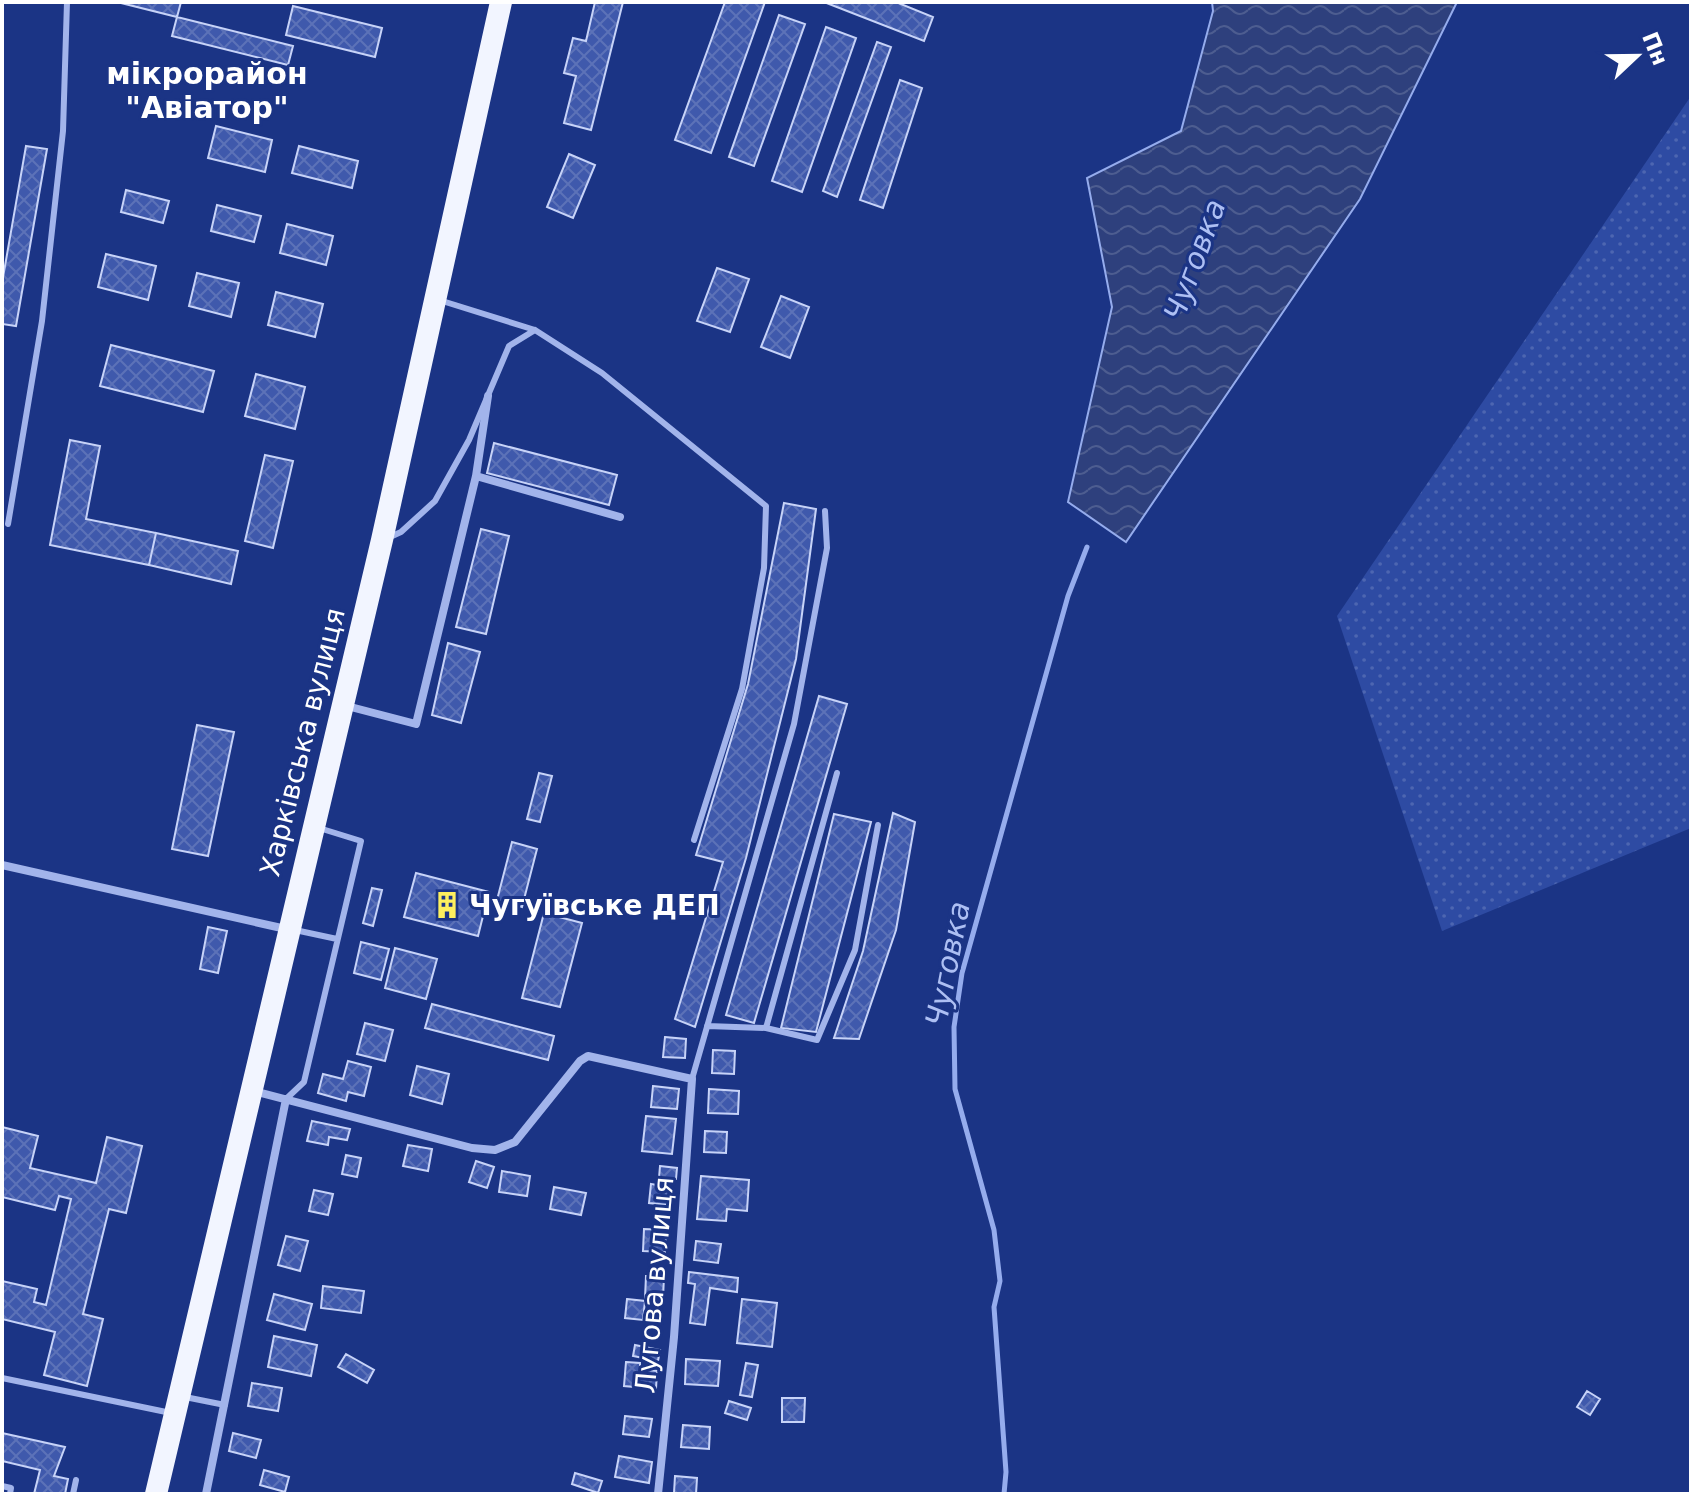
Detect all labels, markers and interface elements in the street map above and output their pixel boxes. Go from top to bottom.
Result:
north arrow [1597,16,1677,96]
text: Пн [1637,28,1673,69]
district label: мікрорайон "Авіатор" [106,56,308,125]
water label: Чуговка [1156,194,1233,325]
street label: Харківська вулиця [253,605,352,880]
place label: Чугуївське ДЕП [469,889,720,922]
building icon: Чугуївське ДЕП [432,890,462,920]
water label: Чуговка [918,898,977,1029]
street label: Лугова вулиця [629,1175,680,1395]

